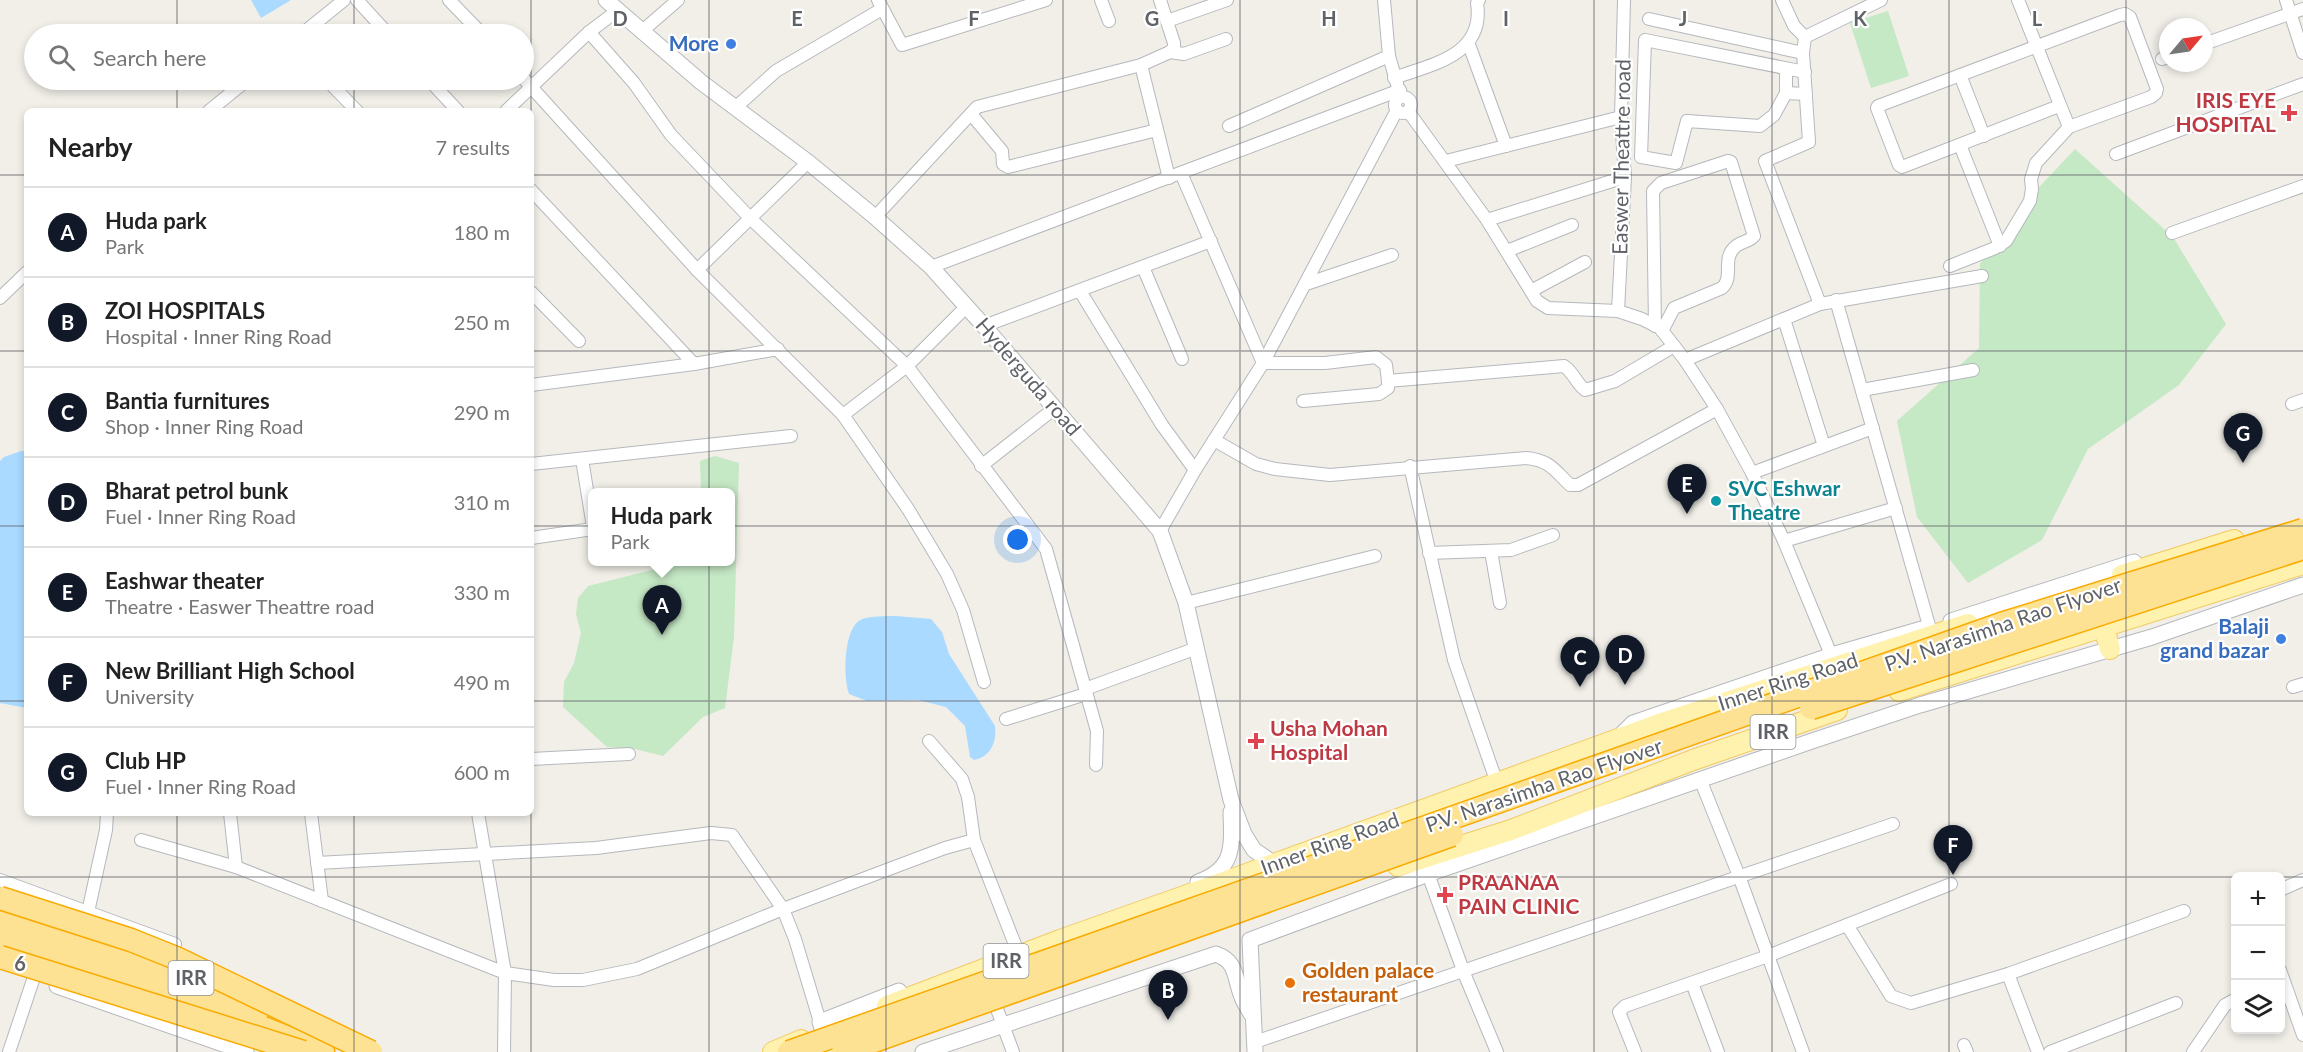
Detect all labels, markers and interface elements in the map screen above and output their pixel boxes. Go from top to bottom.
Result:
text: D [612,6,628,30]
text: E [791,6,803,30]
text: F [968,6,980,30]
text: G [1145,6,1159,30]
text: H [1321,6,1337,30]
text: I [1503,6,1509,30]
text: J [1679,6,1687,30]
text: K [1853,6,1867,30]
text: L [2032,6,2043,30]
north arrow [2159,18,2213,72]
search box [24,24,534,90]
place label: More [669,30,719,55]
marker: More [724,37,738,51]
icon: search [45,41,78,74]
text: Search here [93,44,206,71]
street label: Easwer Theattre road [1606,59,1635,255]
place label: IRIS EYE HOSPITAL [2175,87,2276,136]
marker: IRIS EYE HOSPITAL [2280,104,2298,122]
text: Nearby [48,131,133,163]
text: 7 results [435,135,510,159]
text: Huda park [105,207,207,234]
text: A [61,220,74,244]
text: 180 m [454,220,510,244]
text: Park [105,234,144,258]
text: ZOI HOSPITALS [105,297,265,324]
text: B [61,310,74,334]
text: 250 m [454,310,510,334]
street label: Hyderguda road [971,312,1087,440]
text: Hospital · Inner Ring Road [105,324,332,348]
text: Bantia furnitures [105,387,270,414]
text: C [61,400,74,424]
text: 290 m [454,400,510,424]
text: Shop · Inner Ring Road [105,414,303,438]
pin: G [2224,414,2262,463]
pin: E [1668,464,1706,514]
place label: SVC Eshwar Theatre [1728,475,1841,524]
text: Bharat petrol bunk [105,477,288,504]
popup [588,488,735,566]
text: D [60,490,75,514]
text: 310 m [454,490,510,514]
marker: SVC Eshwar Theatre [1709,494,1723,508]
text: Huda park [611,502,712,529]
text: Fuel · Inner Ring Road [105,504,296,528]
your location [1003,525,1032,554]
text: Park [611,529,650,553]
text: Eashwar theater [105,567,264,594]
street label: P.V. Narasimha Rao Flyover [1881,571,2124,676]
text: E [62,580,73,604]
text: 330 m [454,580,510,604]
pin: A [642,586,682,635]
text: Theatre · Easwer Theattre road [105,594,374,618]
place label: Balaji grand bazar [2160,613,2269,662]
marker: Balaji grand bazar [2274,632,2288,646]
pin: D [1606,636,1644,685]
pin: C [1560,638,1600,687]
street label: Inner Ring Road [1714,646,1861,715]
text: New Brilliant High School [105,657,355,684]
text: F [62,670,73,694]
text: 490 m [454,670,510,694]
text: University [105,684,194,708]
place label: Usha Mohan Hospital [1270,715,1388,764]
road number: IRR [1750,715,1796,749]
marker: Usha Mohan Hospital [1247,732,1265,750]
street label: P.V. Narasimha Rao Flyover [1422,732,1665,837]
text: Club HP [105,747,186,774]
text: G [60,760,75,784]
text: 600 m [454,760,510,784]
text: Fuel · Inner Ring Road [105,774,296,798]
street label: Inner Ring Road [1257,806,1402,879]
pin: F [1934,826,1972,875]
place label: PRAANAA PAIN CLINIC [1458,869,1579,918]
map controls [2231,872,2285,1034]
button: + [2231,872,2285,926]
marker: PRAANAA PAIN CLINIC [1436,886,1454,904]
button: − [2231,926,2285,980]
road number: IRR [984,944,1028,978]
text: 6 [14,951,26,975]
place label: Golden palace restaurant [1302,957,1434,1006]
road number: IRR [168,961,213,995]
pin: B [1148,970,1188,1020]
marker: Golden palace restaurant [1283,976,1297,990]
button: layers [2231,980,2285,1034]

